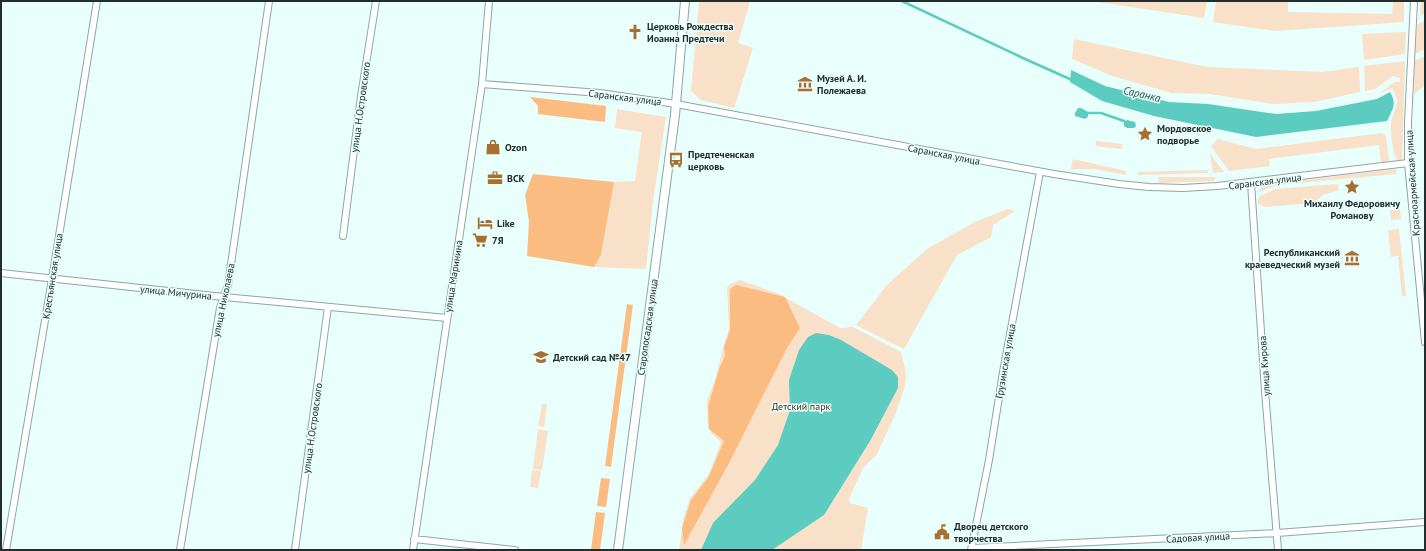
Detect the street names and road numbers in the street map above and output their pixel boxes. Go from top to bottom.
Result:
street label: улица Н.Островского [348,61,373,153]
street label: Саранская улица [588,87,662,108]
street label: Красноармейская улица [1402,129,1423,236]
street label: Саранская улица [907,141,981,168]
street label: Саранская улица [1228,171,1302,192]
street label: Крестьянская улица [39,232,66,320]
street label: улица Маринина [441,239,466,313]
street label: улица Николаева [209,262,238,338]
street label: Старопосадская улица [634,278,661,376]
street label: улица Мичурина [139,282,213,303]
street label: Грузинская улица [993,323,1018,399]
street label: улица Кирова [1256,335,1273,397]
street label: улица Н.Островского [300,382,325,474]
street label: Садовая улица [1166,529,1230,546]

